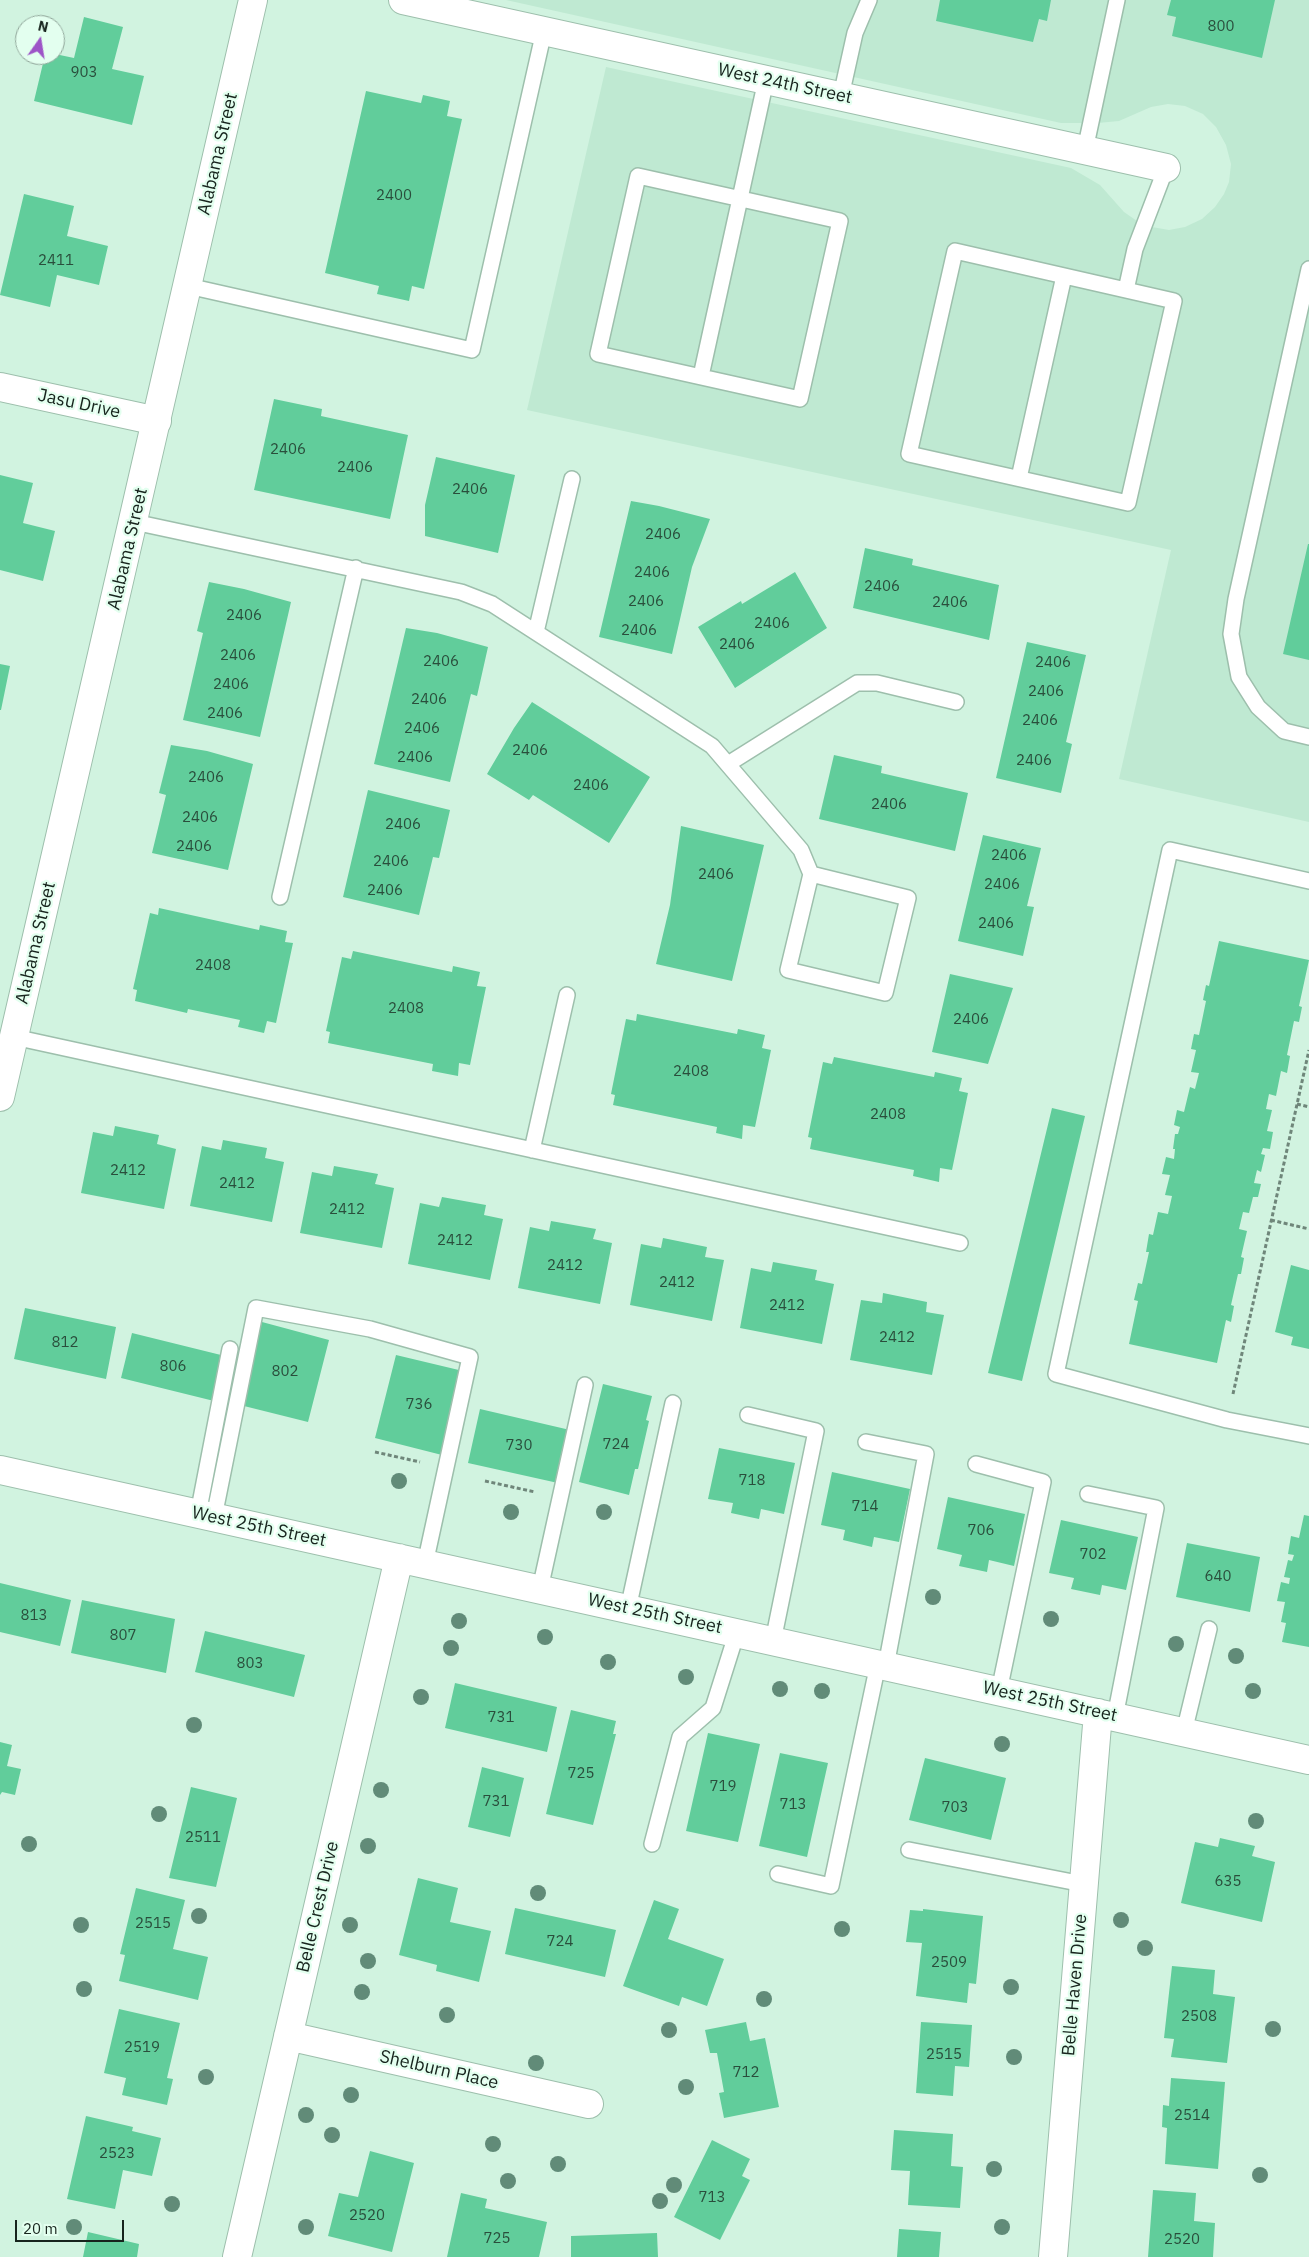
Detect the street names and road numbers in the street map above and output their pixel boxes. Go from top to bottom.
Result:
street label: West 24th Street [716,59,854,109]
street label: Alabama Street [193,91,243,217]
street label: Jasu Drive [36,385,122,423]
street label: Alabama Street [103,486,153,612]
street label: Alabama Street [11,880,61,1006]
street label: West 25th Street [190,1502,328,1552]
street label: West 25th Street [586,1589,724,1639]
street label: West 25th Street [981,1677,1119,1727]
street label: Belle Crest Drive [292,1839,344,1975]
street label: Belle Haven Drive [1058,1913,1092,2057]
street label: Shelburn Place [377,2046,501,2094]

